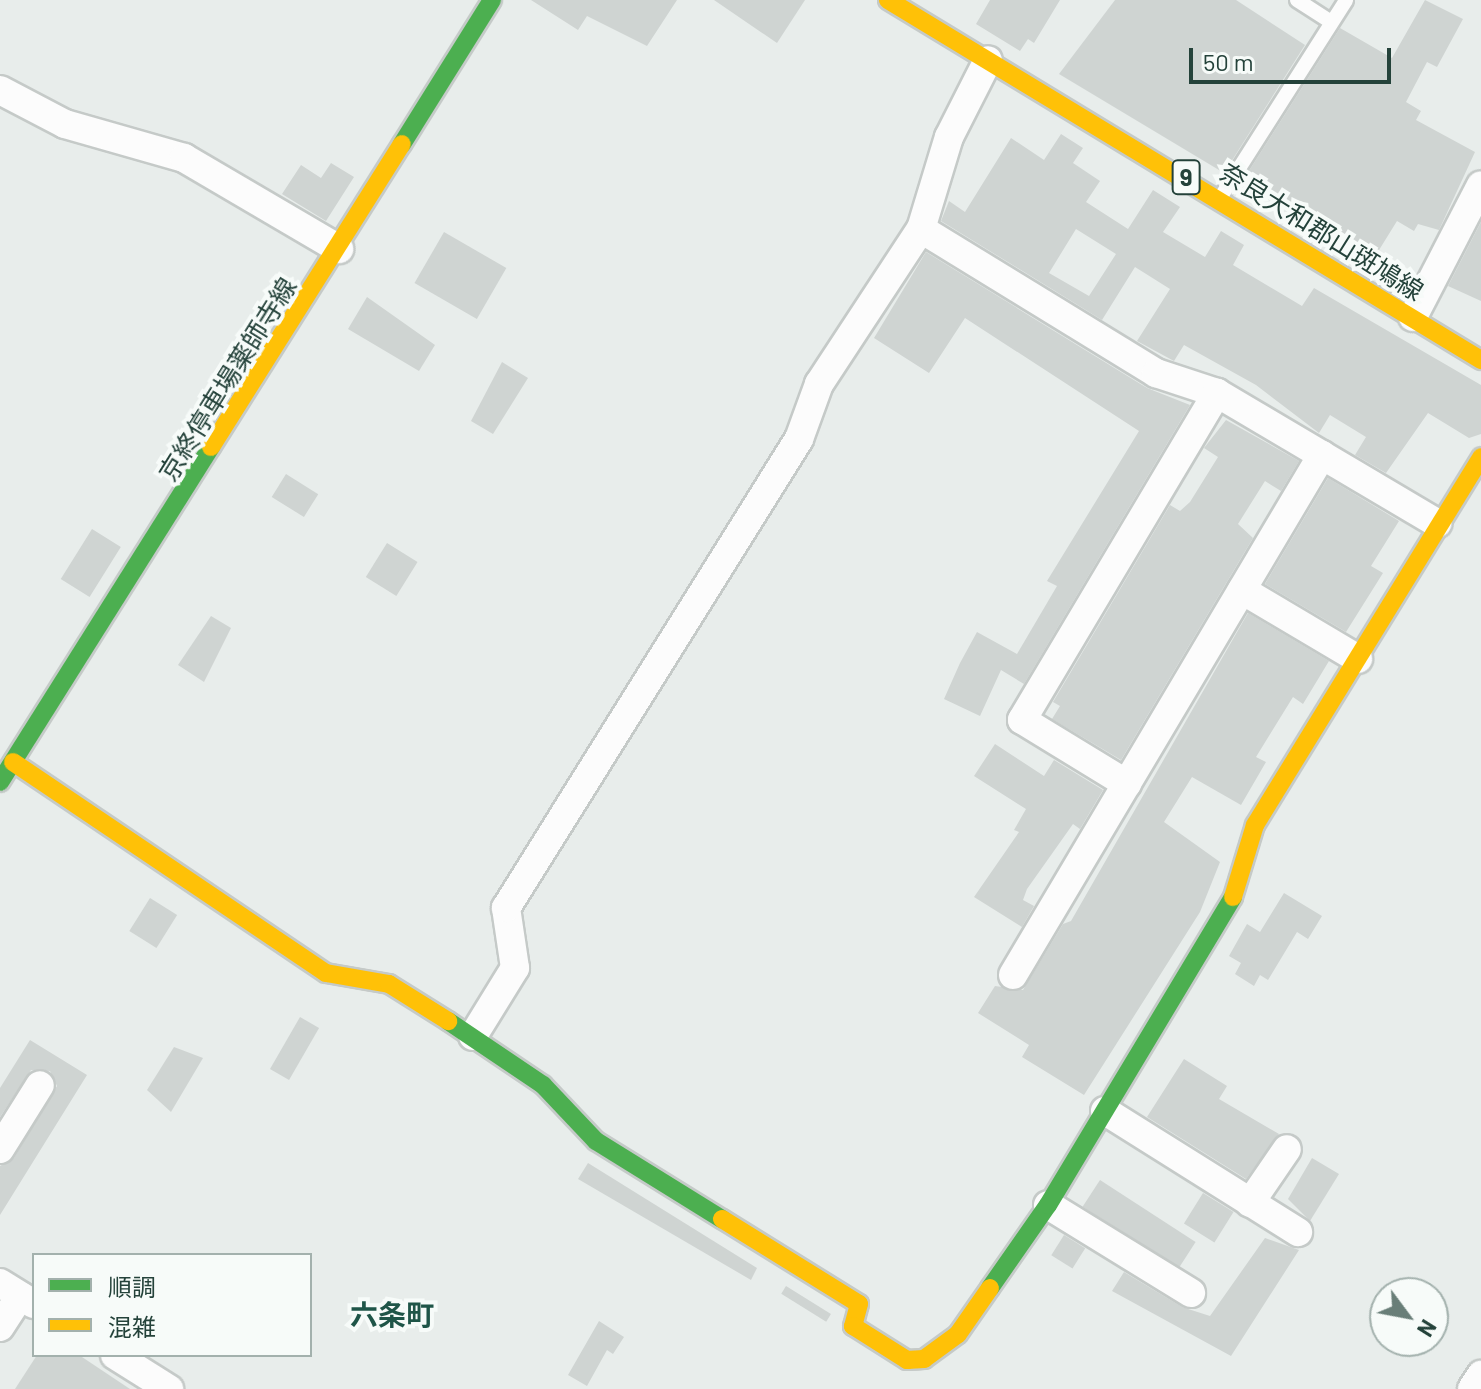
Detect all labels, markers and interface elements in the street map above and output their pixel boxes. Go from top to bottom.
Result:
scale bar [1193,32,1395,82]
text: 50 m [1203,47,1254,76]
street label: 奈良大和郡山斑鳩線 [1215,156,1429,306]
road number: 9 [1170,157,1202,197]
street label: 京終停車場薬師寺線 [152,272,302,486]
legend [32,1253,312,1357]
text: 順調 [108,1272,156,1301]
north arrow [1369,1277,1449,1357]
district label: 六条町 [350,1297,434,1331]
text: 混雑 [108,1312,156,1341]
text: N [1413,1316,1443,1342]

